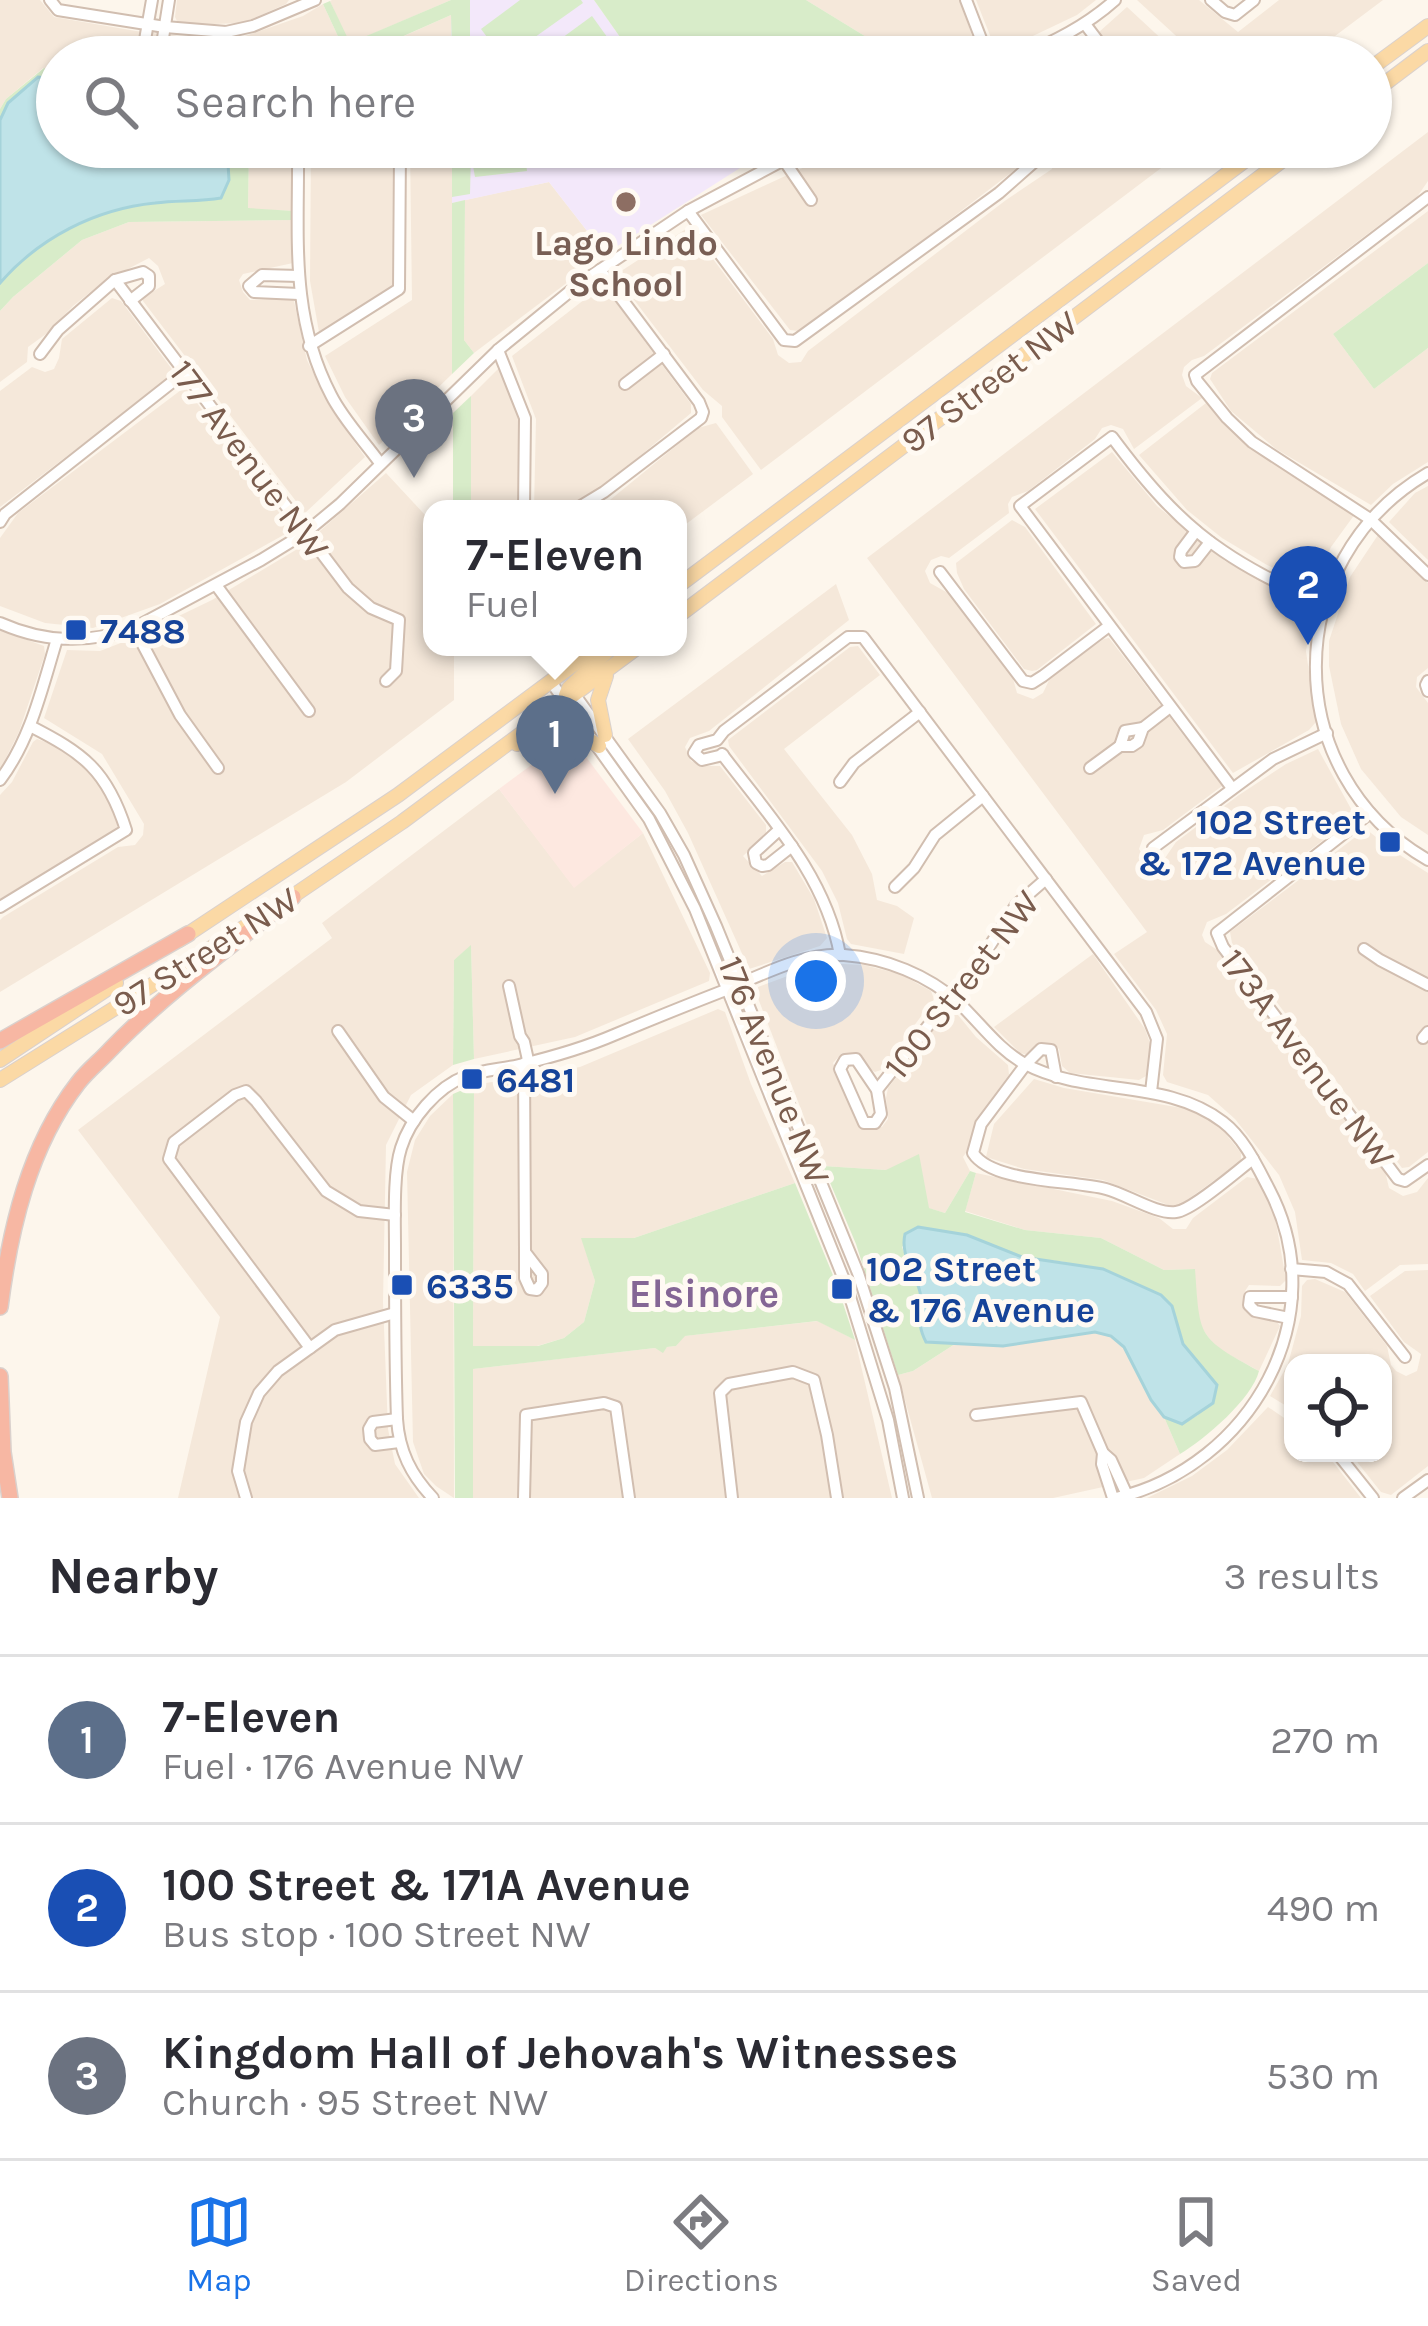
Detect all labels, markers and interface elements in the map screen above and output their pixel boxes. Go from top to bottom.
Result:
search box [36,36,1392,168]
icon: search [78,69,144,135]
text: Search here [174,76,416,128]
marker: Lago Lindo School [613,189,639,215]
place label: Lago Lindo School [534,222,718,305]
street label: 97 Street NW [893,302,1086,462]
street label: 177 Avenue NW [161,352,338,567]
pin: 3 [375,379,453,478]
popup [423,500,687,656]
text: 7-Eleven [466,529,644,581]
pin: 2 [1269,546,1347,645]
text: Fuel [466,581,540,627]
place label: 7488 [100,610,186,652]
marker: 7488 [63,617,89,643]
pin: 1 [516,695,594,794]
place label: 102 Street & 172 Avenue [1137,801,1366,884]
marker: 102 Street & 172 Avenue [1377,829,1403,855]
street label: 97 Street NW [105,878,306,1025]
street label: 100 Street NW [875,882,1048,1087]
street label: 173A Avenue NW [1211,941,1403,1176]
street label: 176 Avenue NW [709,950,839,1190]
your location [786,951,846,1011]
place label: 6481 [496,1059,575,1101]
marker: 6481 [459,1066,485,1092]
place label: 102 Street & 176 Avenue [866,1248,1095,1331]
place label: 6335 [426,1265,514,1307]
district label: Elsinore [629,1271,779,1317]
marker: 6335 [389,1272,415,1298]
marker: 102 Street & 176 Avenue [829,1276,855,1302]
map controls [1284,1354,1392,1462]
button: locate [1284,1354,1392,1462]
text: Nearby [48,1546,218,1606]
text: 3 results [1223,1553,1380,1599]
text: 7-Eleven [162,1691,340,1743]
text: 1 [80,1717,94,1763]
text: 270 m [1270,1717,1380,1763]
text: Fuel · 176 Avenue NW [162,1743,524,1789]
text: 100 Street & 171A Avenue [162,1859,691,1911]
text: 2 [75,1885,99,1931]
text: 490 m [1267,1885,1380,1931]
text: Bus stop · 100 Street NW [162,1911,591,1957]
text: Kingdom Hall of Jehovah's Witnesses [162,2027,958,2079]
text: 3 [75,2053,99,2099]
text: 530 m [1266,2053,1380,2099]
text: Church · 95 Street NW [162,2079,548,2125]
tab: Map [186,2189,252,2299]
tab: Directions [624,2189,779,2299]
tab: Saved [1151,2189,1242,2299]

